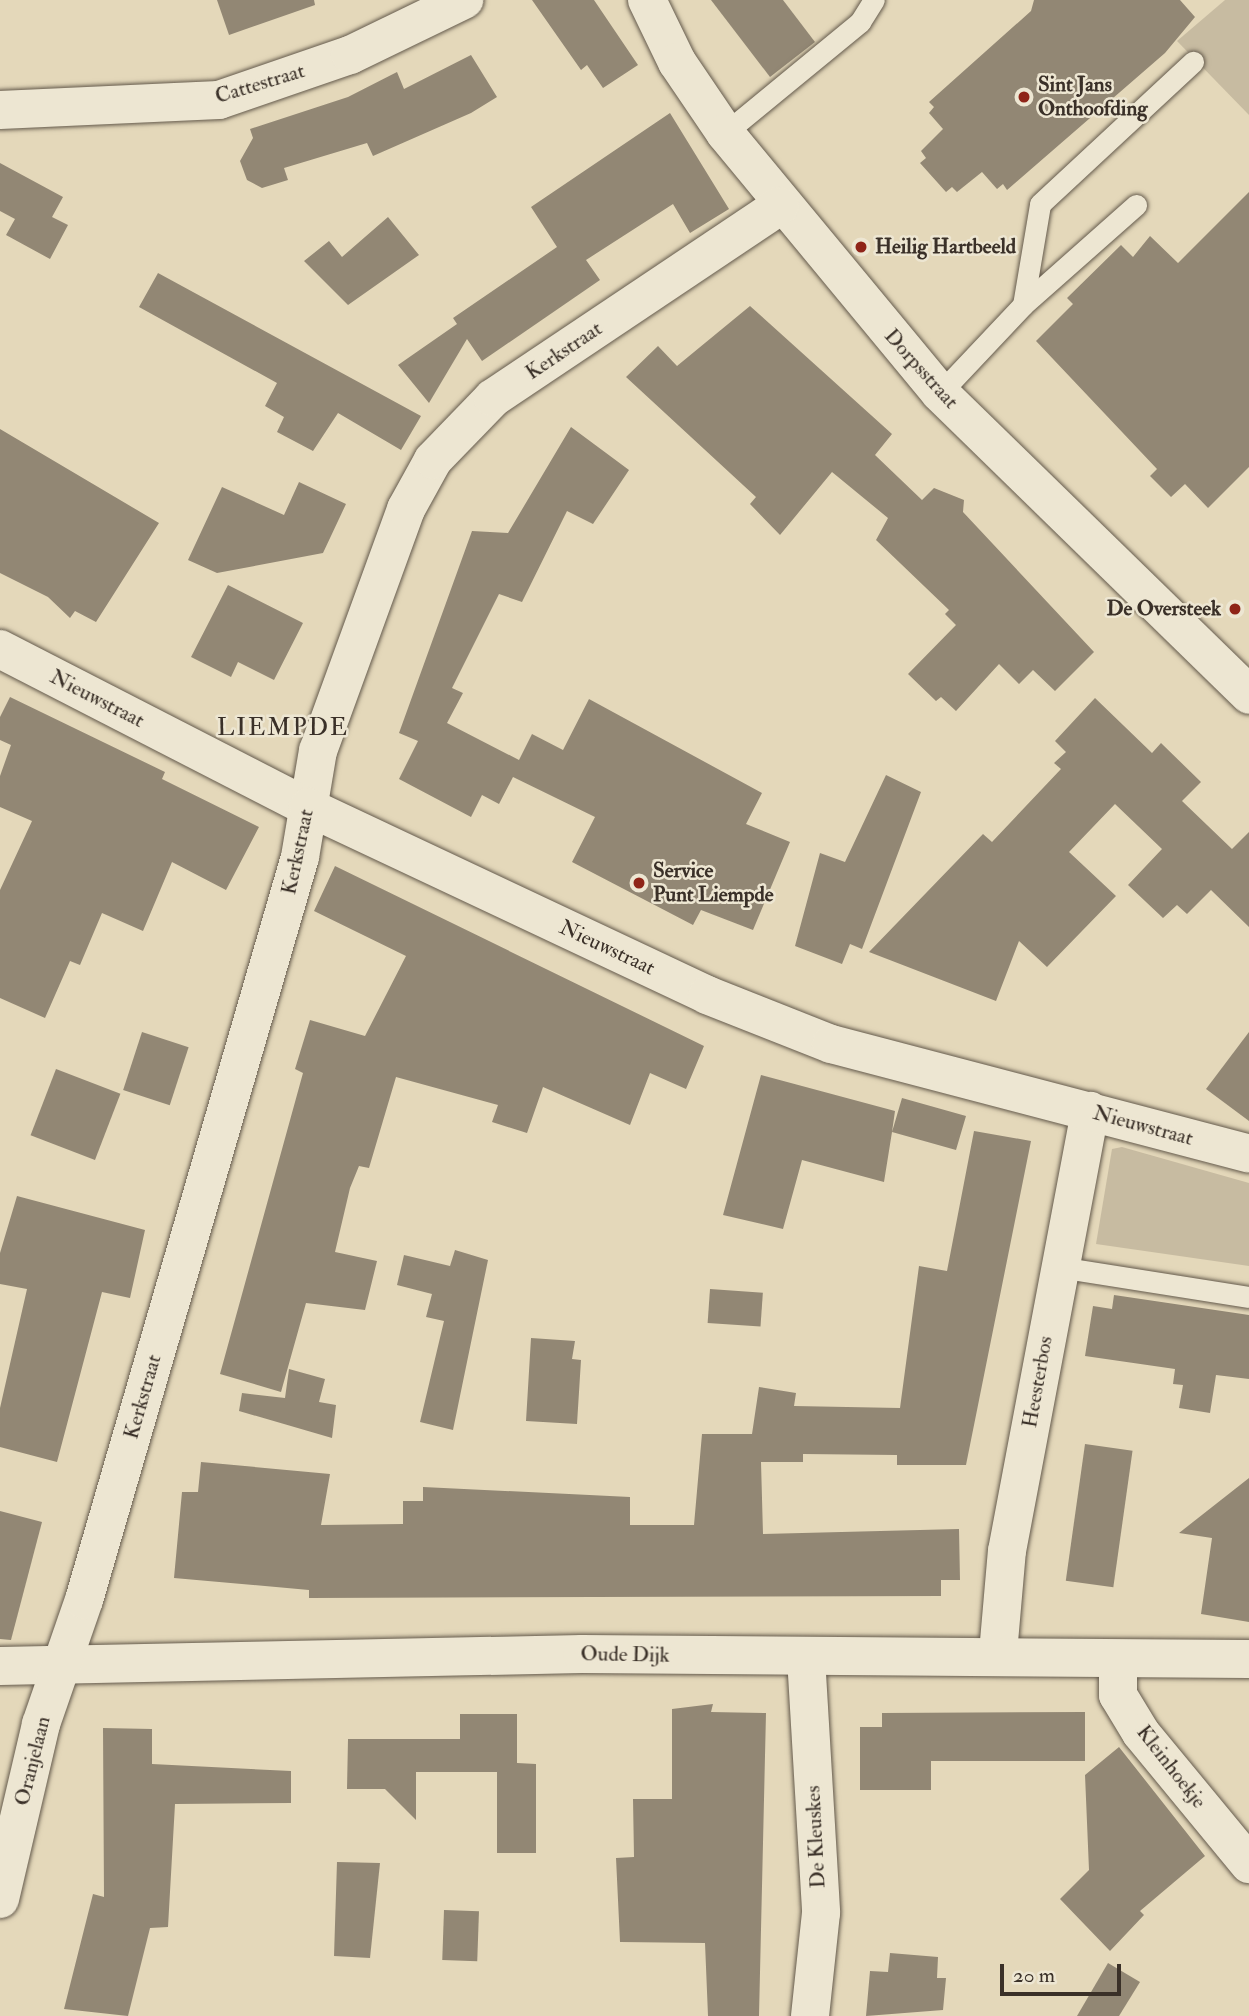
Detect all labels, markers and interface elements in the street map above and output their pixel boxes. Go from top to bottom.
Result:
street label: Cattestraat [212,58,308,110]
place label: Sint Jans Onthoofding [1038,72,1148,122]
marker: Sint Jans Onthoofding [1016,89,1032,105]
place label: Heilig Hartbeeld [875,234,1016,260]
marker: Heilig Hartbeeld [853,239,869,255]
street label: Kerkstraat [521,316,607,386]
street label: Dorpsstraat [879,324,963,414]
place label: De Oversteek [1107,596,1221,622]
marker: De Oversteek [1227,601,1243,617]
street label: Nieuwstraat [46,664,148,734]
district label: LIEMPDE [218,714,348,742]
street label: Kerkstraat [277,807,319,897]
place label: Service Punt Liempde [653,858,774,908]
marker: Service Punt Liempde [631,875,647,891]
street label: Nieuwstraat [555,915,659,981]
street label: Nieuwstraat [1090,1101,1196,1151]
street label: Heesterbos [1018,1334,1058,1430]
street label: Kerkstraat [119,1352,167,1442]
street label: Oude Dijk [580,1642,670,1668]
street label: Oranjelaan [10,1714,56,1808]
street label: Kleinhoekje [1131,1720,1211,1814]
street label: De Kleuskes [801,1785,831,1889]
scale bar [1004,1950,1125,1994]
text: 20 m [1013,1962,1055,1989]

